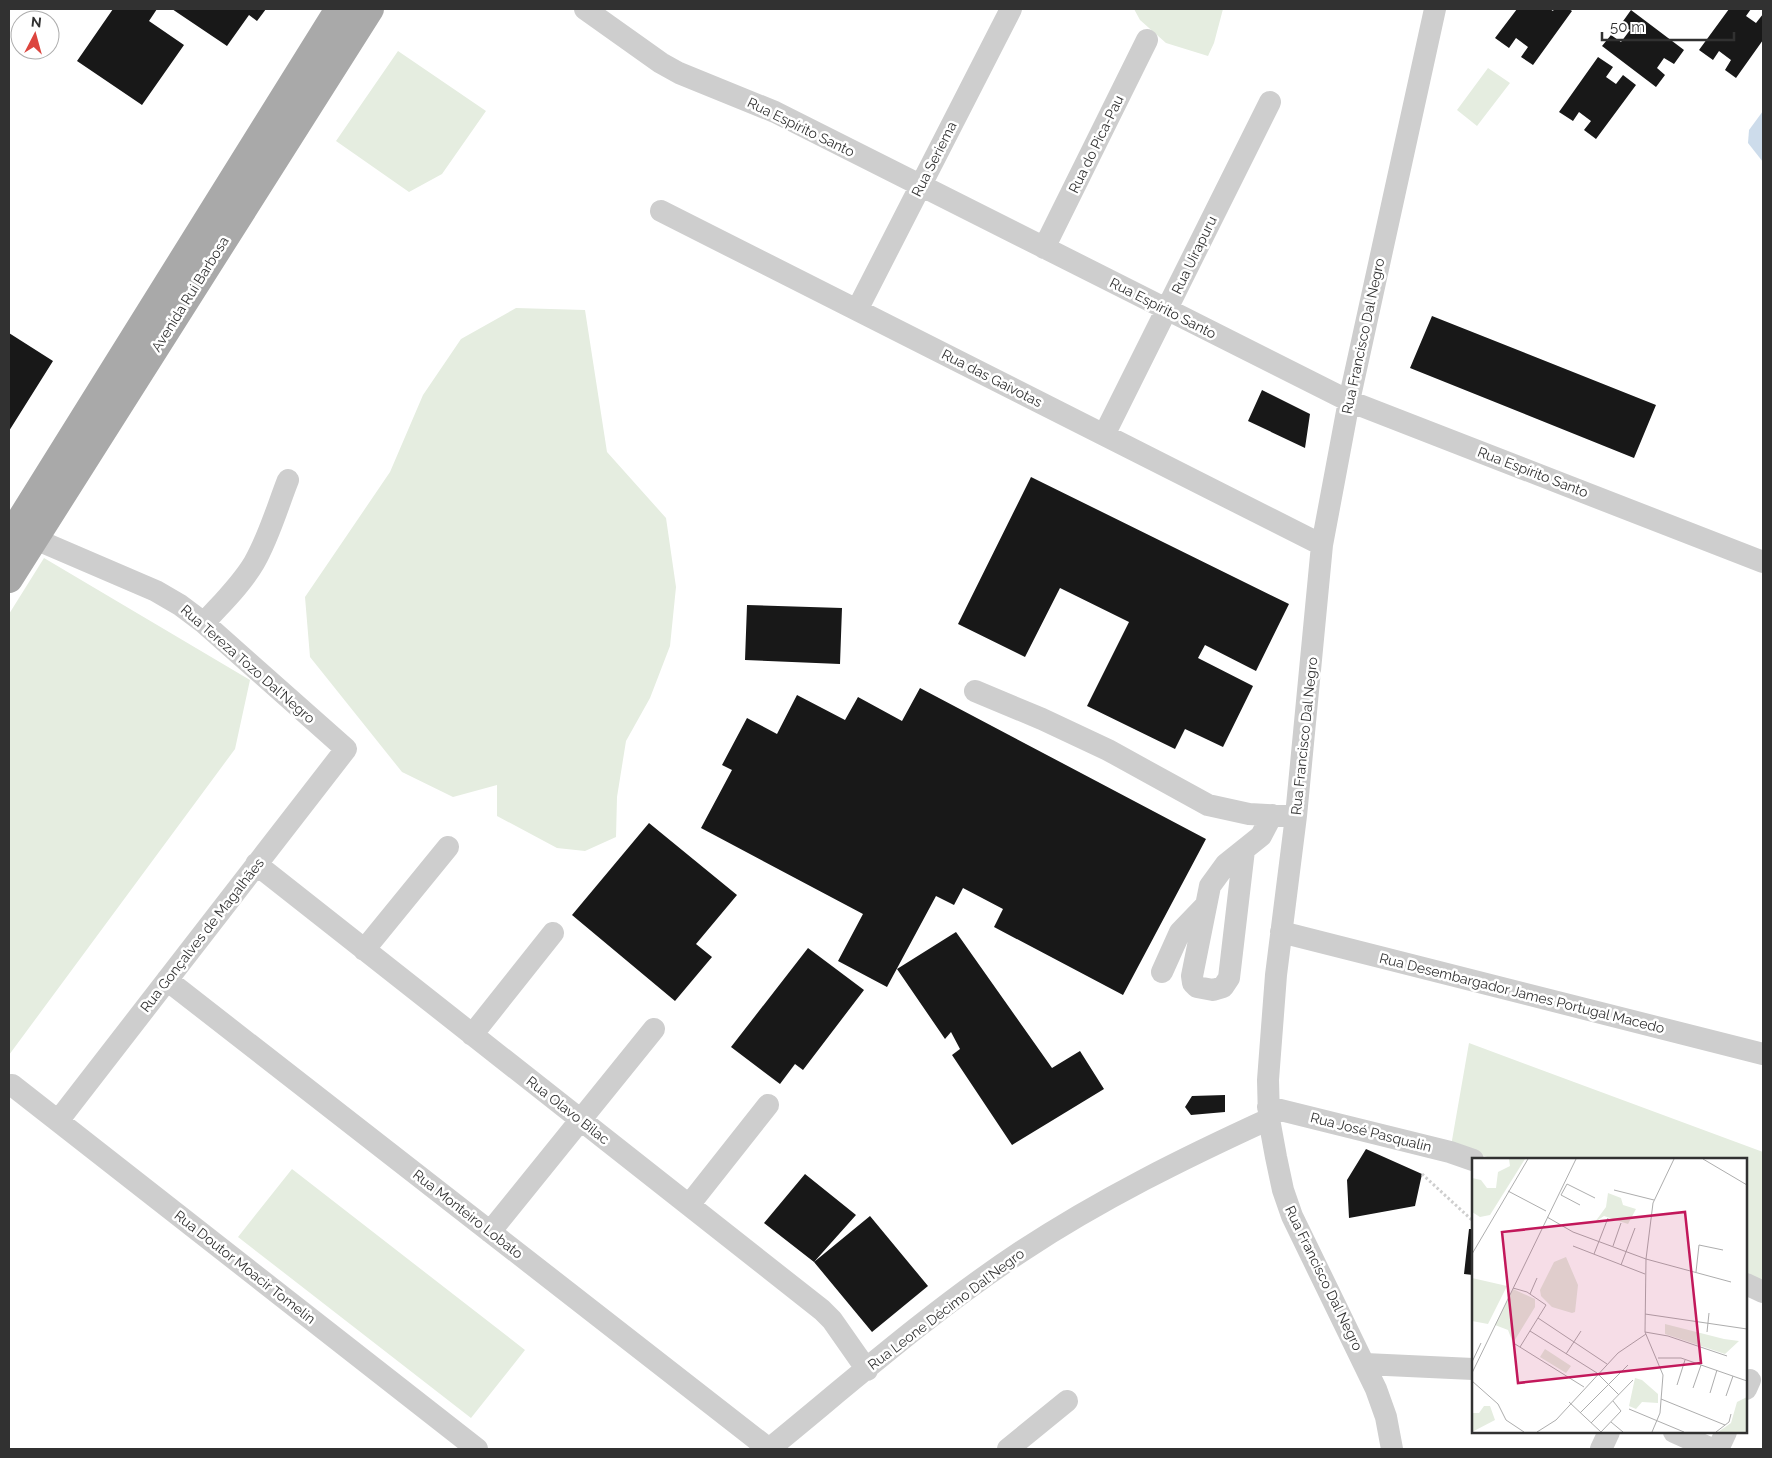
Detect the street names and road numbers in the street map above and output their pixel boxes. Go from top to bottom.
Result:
street label: Rua do Pica-Pau [1065,93,1127,195]
street label: Rua Espírito Santo [745,94,857,160]
street label: Rua Seriema [908,119,960,199]
street label: Rua Uirapuru [1168,213,1220,297]
street label: Avenida Rui Barbosa [148,233,232,355]
street label: Rua Francisco Dal Negro [1339,257,1387,415]
street label: Rua Espírito Santo [1107,274,1219,342]
street label: Rua das Gaivotas [939,346,1045,410]
street label: Rua Espírito Santo [1475,444,1591,500]
street label: Rua Tereza Tozo Dal'Negro [178,601,318,727]
street label: Rua Francisco Dal Negro [1288,656,1320,816]
street label: Rua Gonçalves de Magalhães [137,855,267,1015]
street label: Rua Desembargador James Portugal Macedo [1378,950,1666,1036]
street label: Rua Olavo Bilac [523,1073,613,1148]
street label: Rua José Pasqualin [1309,1109,1433,1155]
street label: Rua Monteiro Lobato [410,1166,526,1262]
street label: Rua Francisco Dal Negro [1282,1203,1366,1353]
street label: Rua Doutor Moacir Tomelin [171,1207,319,1327]
street label: Rua Leone Décimo Dal'Negro [865,1245,1027,1373]

